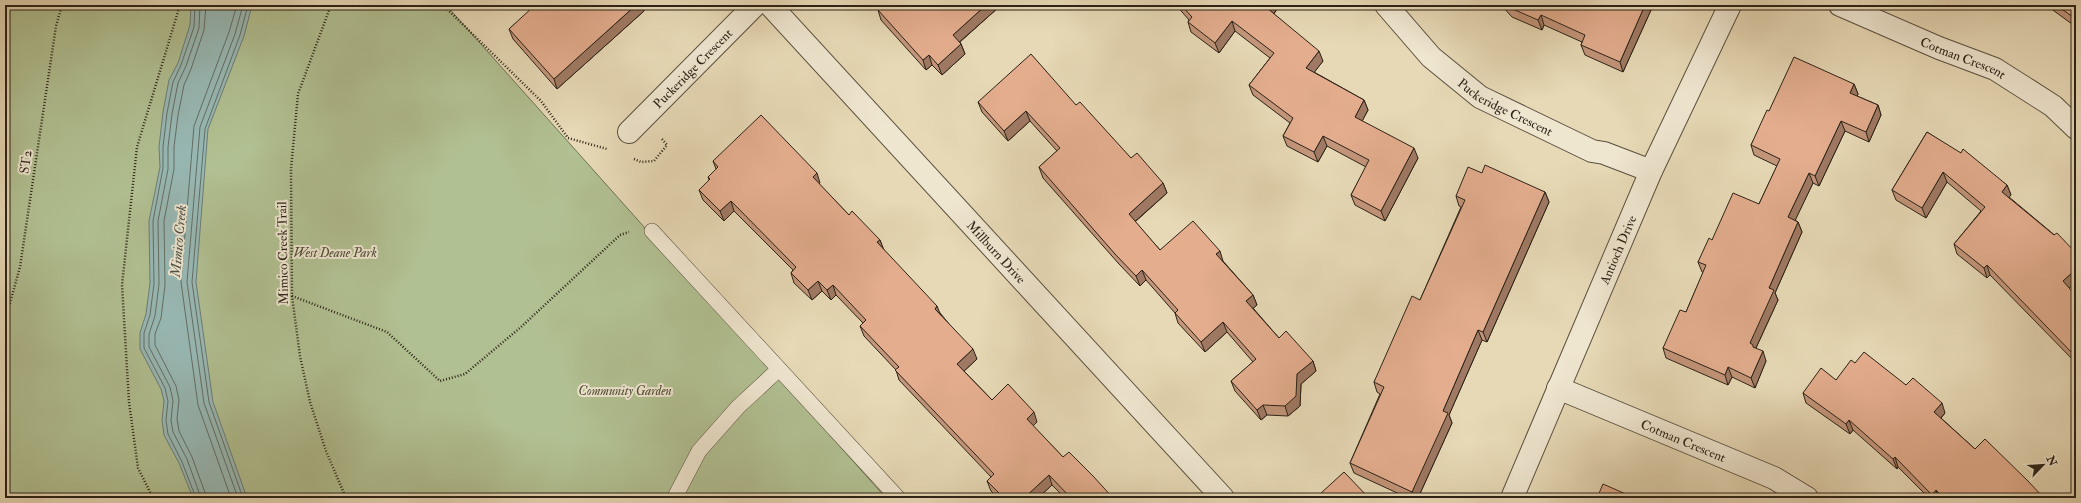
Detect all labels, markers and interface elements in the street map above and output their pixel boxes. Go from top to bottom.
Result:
street label: Puckeridge Crescent [650,26,736,112]
street label: Cotman Crescent [1918,34,2009,83]
street label: Puckeridge Crescent [1454,75,1555,140]
street label: ST2 [16,149,36,175]
street label: Mimico Creek Trail [274,201,292,305]
water label: Mimico Creek [167,204,190,279]
street label: Antioch Drive [1596,212,1640,288]
street label: Millburn Drive [963,218,1029,288]
park label: West Deane Park [293,245,377,261]
park label: Community Garden [578,383,672,399]
street label: Cotman Crescent [1638,416,1728,466]
north arrow [2023,445,2063,485]
text: N [2043,453,2060,469]

